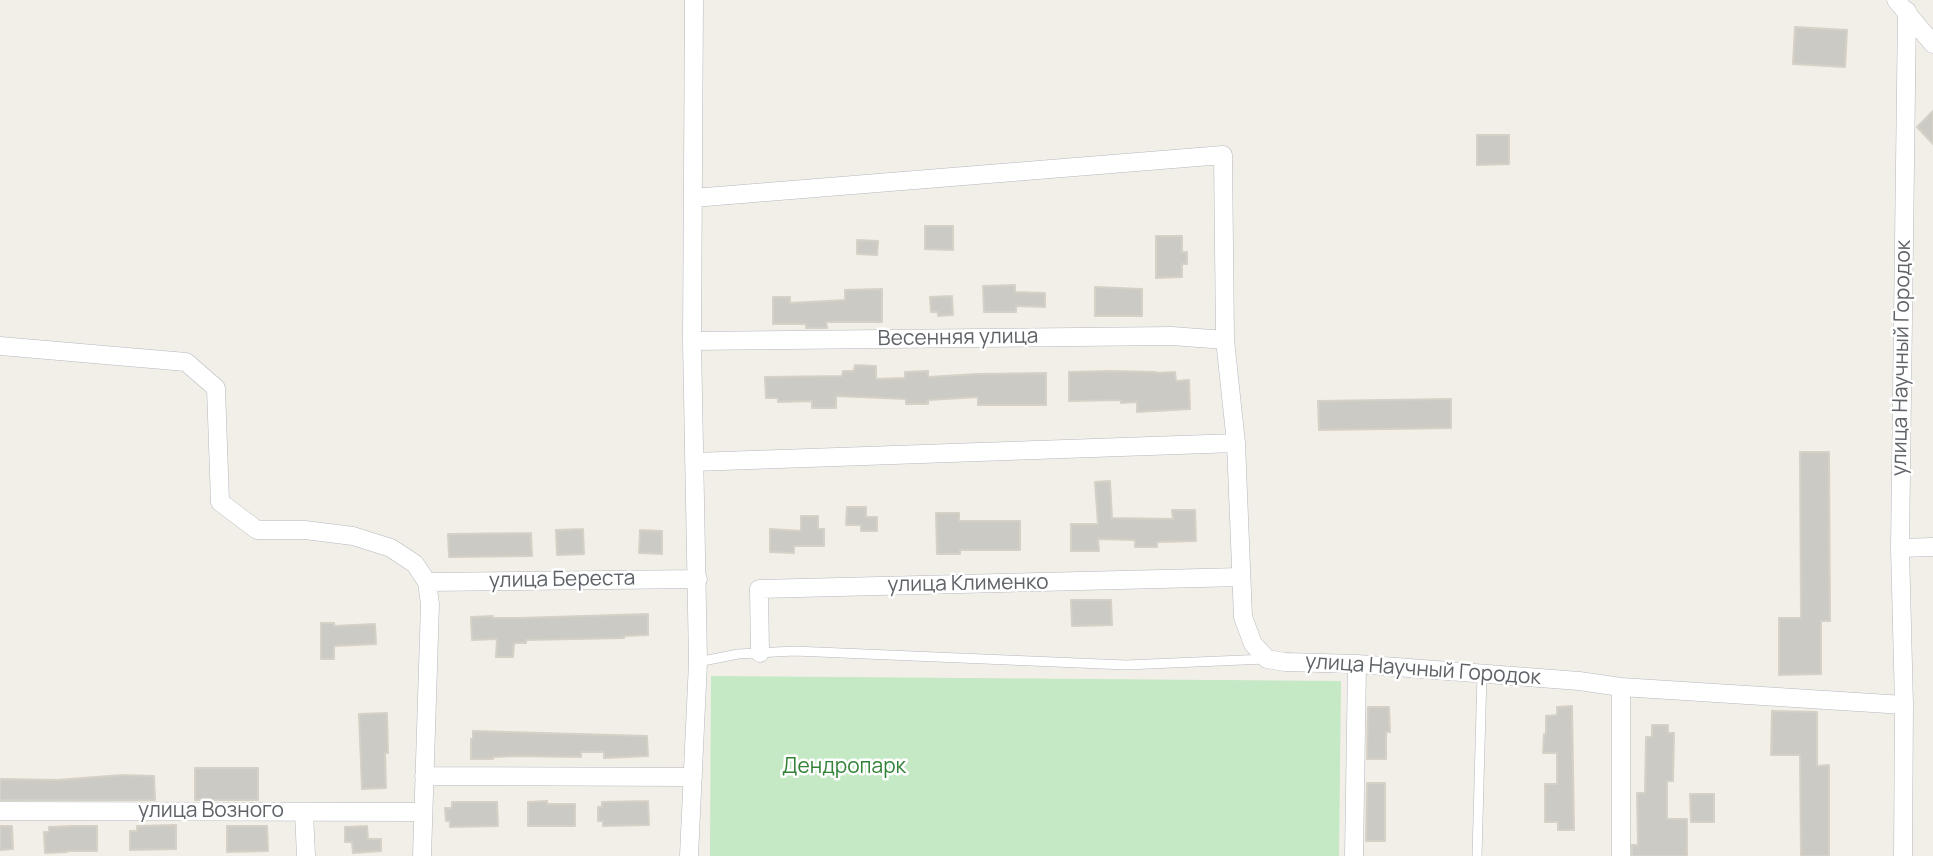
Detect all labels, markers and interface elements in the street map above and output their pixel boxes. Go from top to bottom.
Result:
street label: улица Научный Городок [1887,240,1917,476]
street label: Весенняя улица [877,324,1039,352]
street label: улица Береста [489,566,635,594]
street label: улица Клименко [887,570,1049,598]
street label: улица Научный Городок [1304,649,1542,691]
park label: Дендропарк [782,754,906,780]
street label: улица Возного [138,798,284,824]

